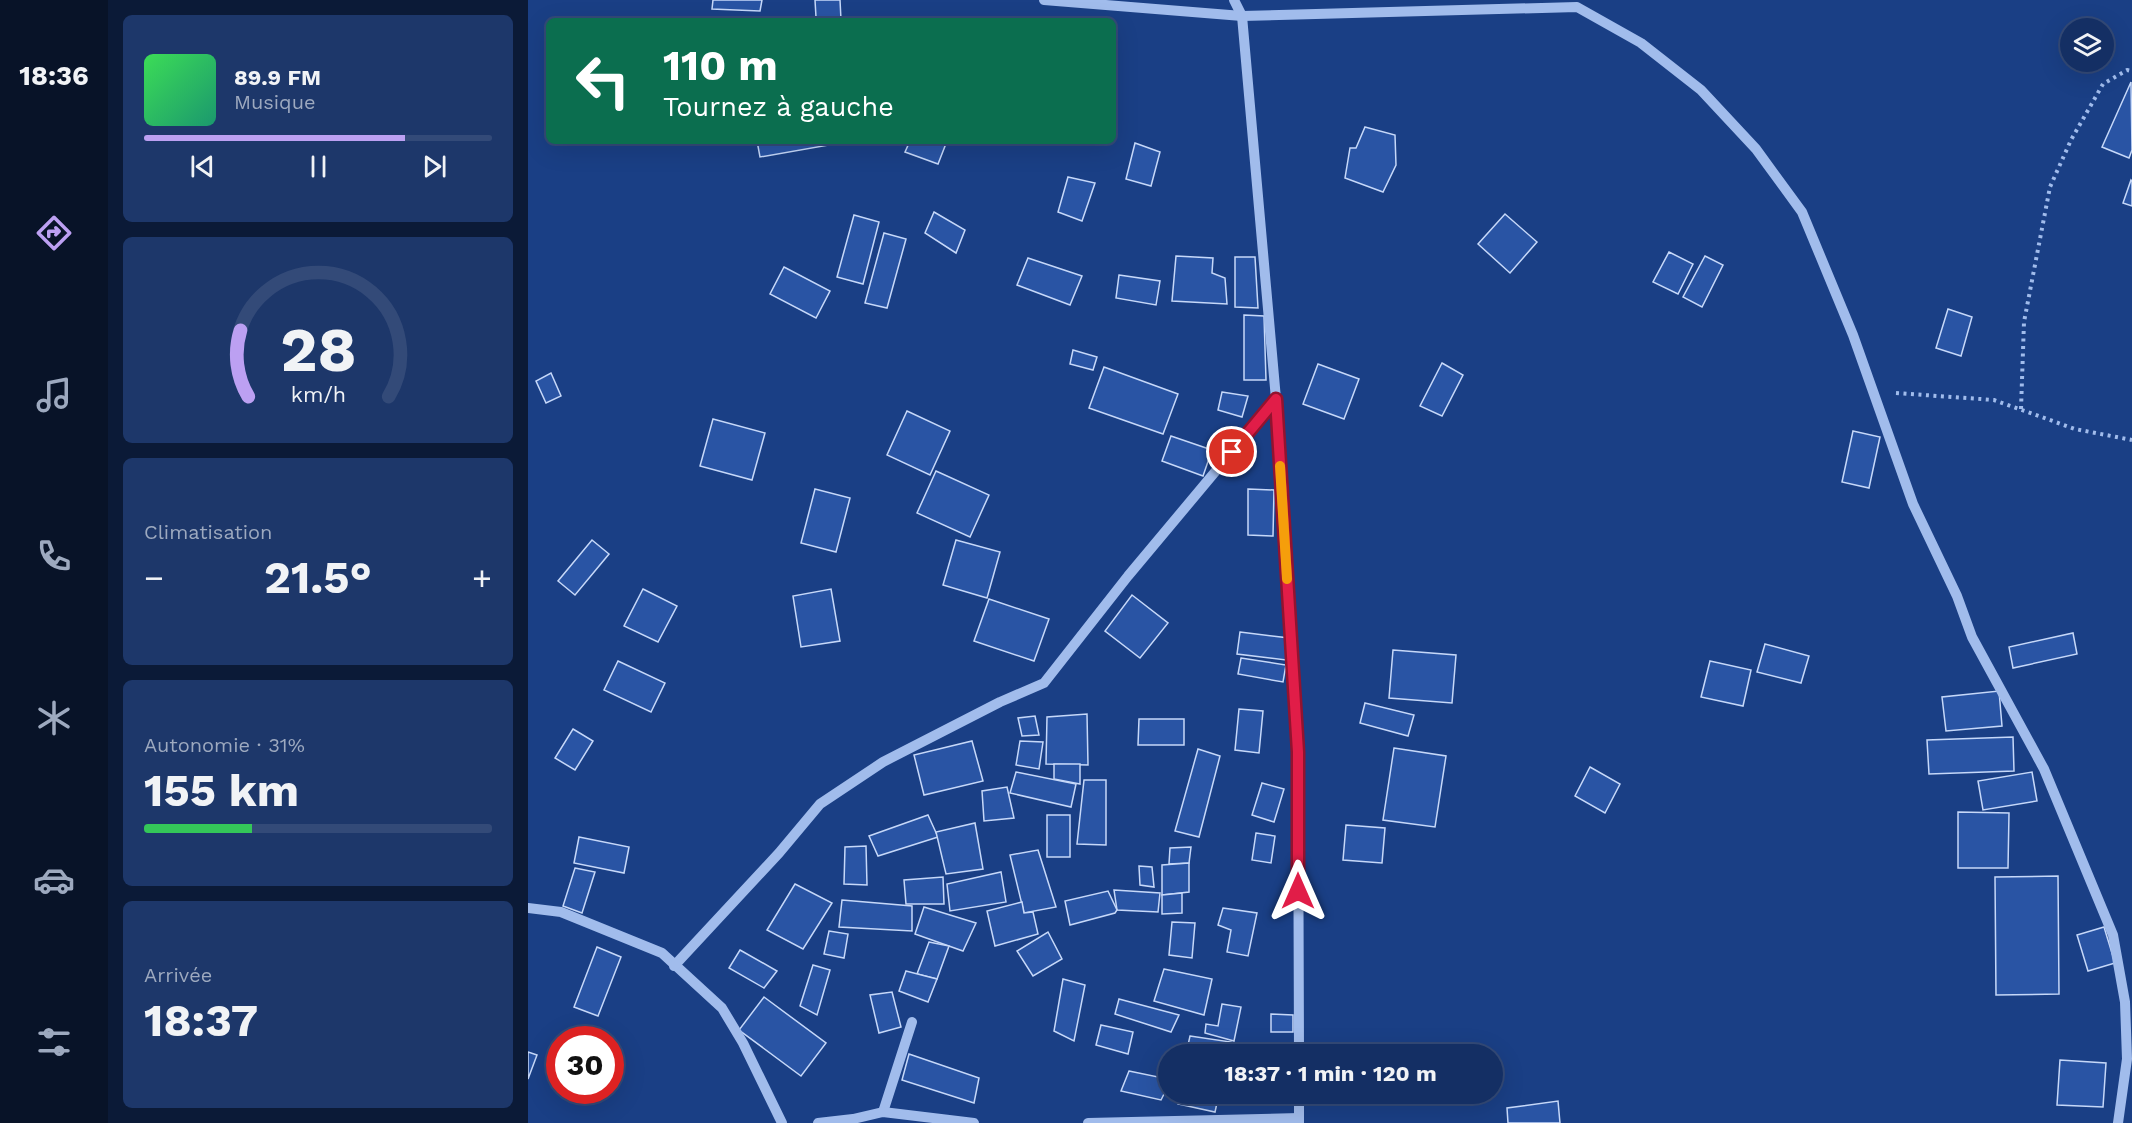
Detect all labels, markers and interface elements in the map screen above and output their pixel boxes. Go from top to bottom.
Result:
map controls [2060,18,2114,72]
button: layers [2060,18,2114,72]
text: 110 m [663,41,778,90]
icon: left [564,42,642,120]
text: 18:36 [19,60,89,92]
text: 89.9 FM [234,65,321,90]
text: Musique [234,90,316,114]
text: Tournez à gauche [663,91,894,123]
icon: previous [186,150,219,183]
icon: pause [302,150,335,183]
icon: next [418,150,451,183]
icon: directions [33,212,75,254]
text: 28 [280,313,356,386]
icon: music [33,374,75,416]
text: km/h [290,382,346,407]
pin [1206,426,1257,477]
icon: arrive [1215,435,1248,468]
text: Climatisation [144,520,272,544]
icon: phone [33,535,75,577]
text: 21.5° [264,551,372,604]
text: − [144,558,164,597]
text: + [472,558,492,597]
icon: climate [33,697,75,739]
text: Autonomie · 31% [144,733,305,757]
text: 155 km [144,764,299,817]
icon: car [33,859,75,901]
position arrow [1266,859,1330,923]
text: Arrivée [144,963,212,987]
text: 18:37 [144,994,258,1047]
icon: filters [33,1021,75,1063]
speed limit sign: 30 [546,1026,624,1104]
text: 18:37 · 1 min · 120 m [1224,1061,1437,1086]

